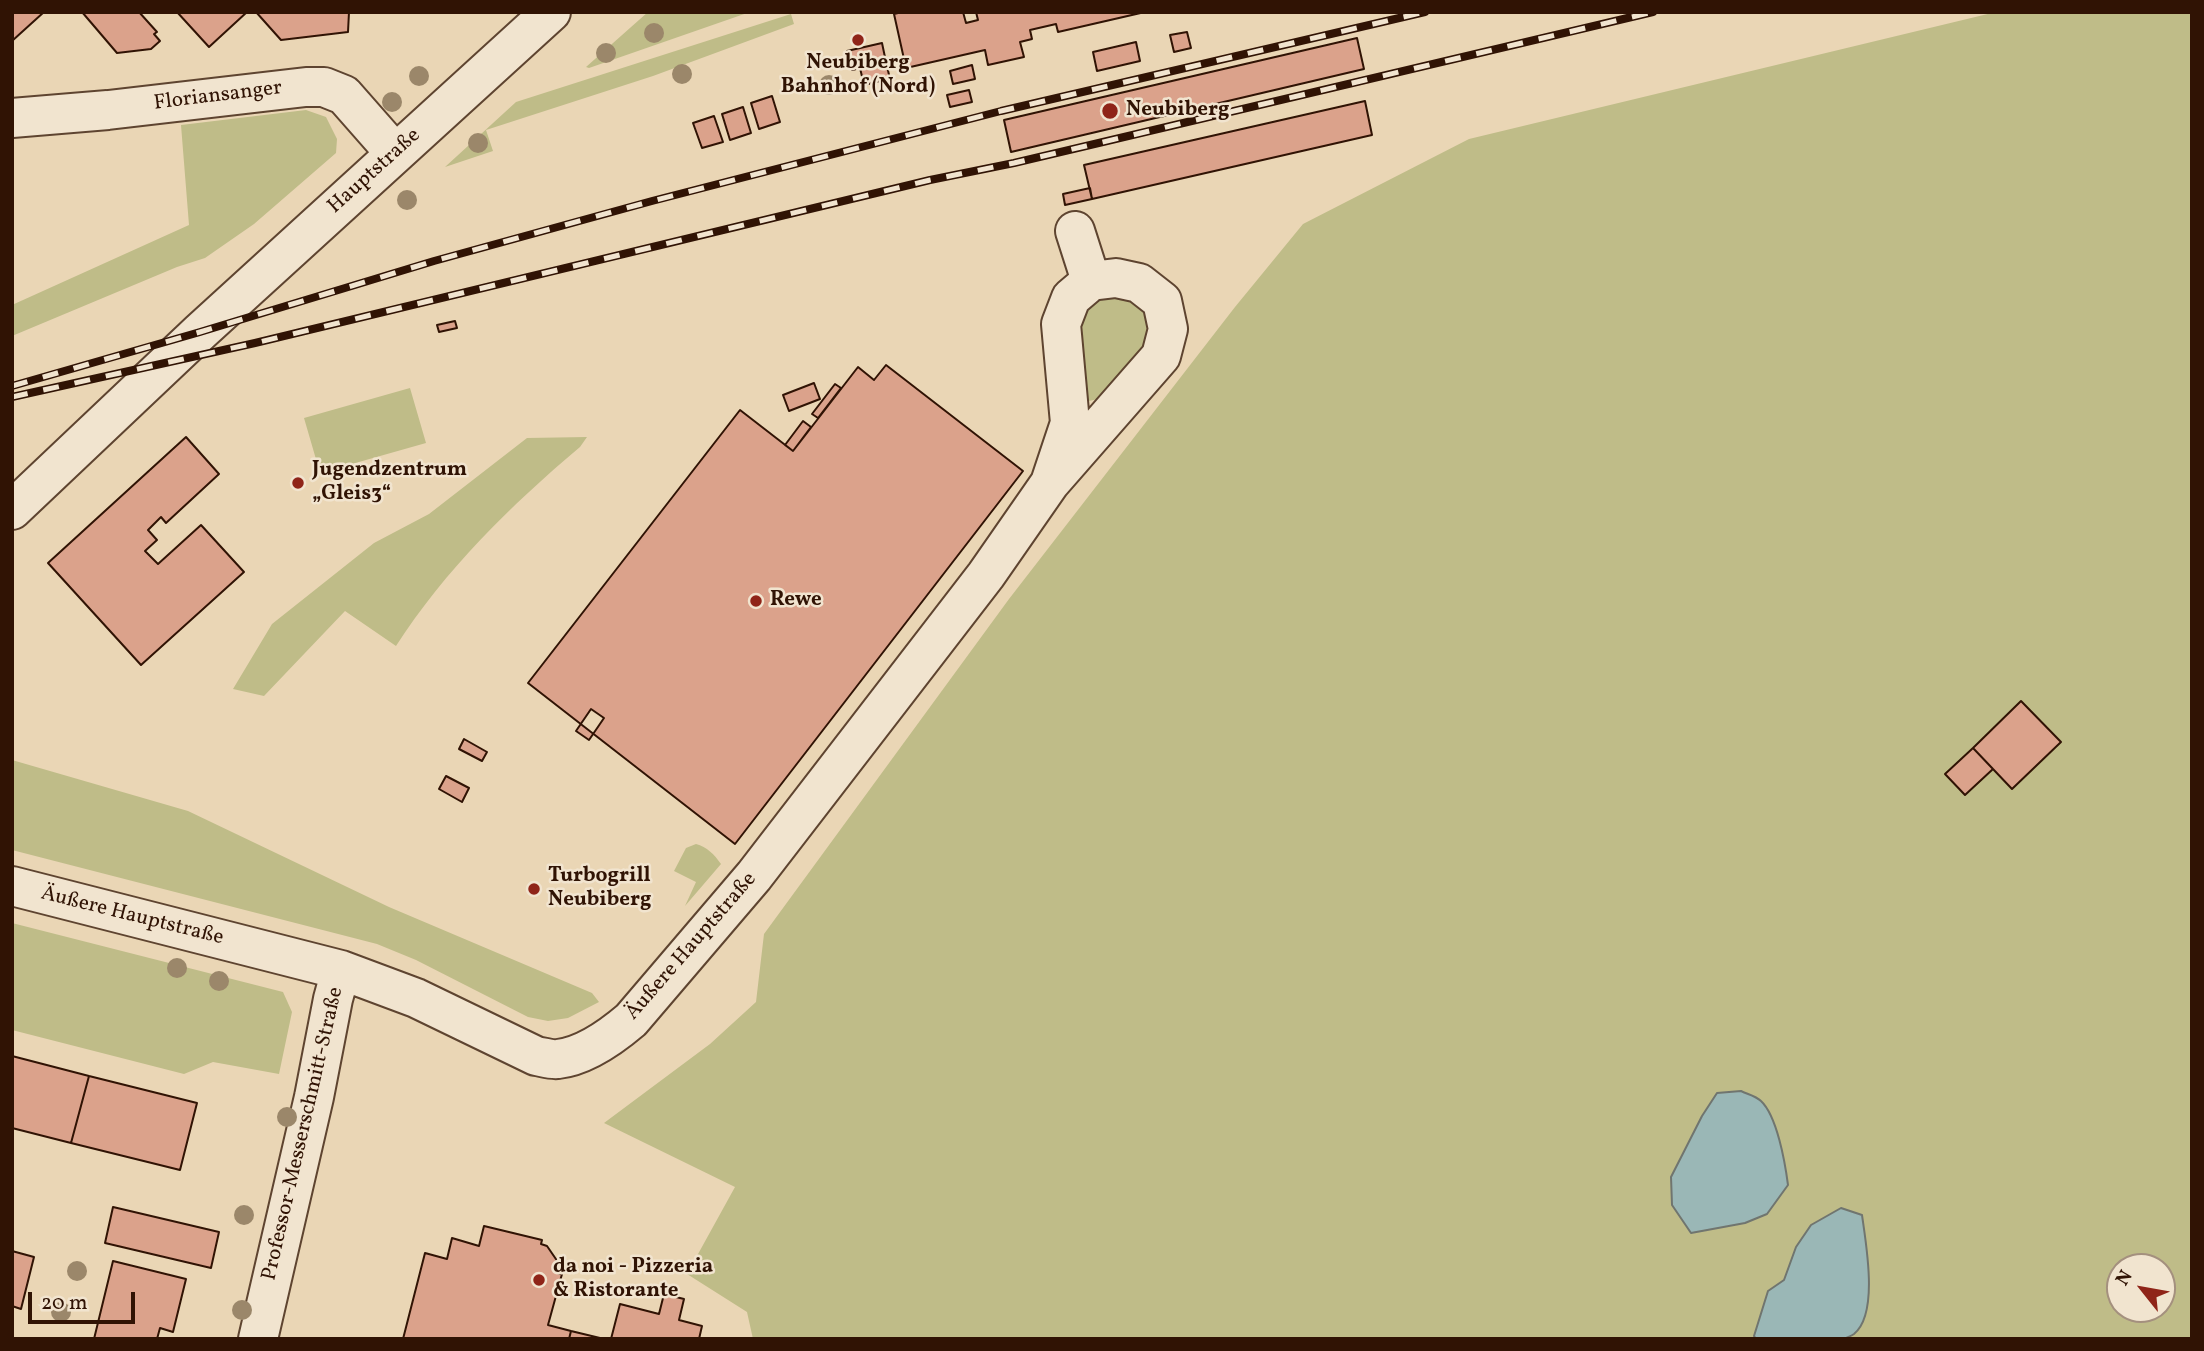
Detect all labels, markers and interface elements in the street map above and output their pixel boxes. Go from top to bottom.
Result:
marker: Neubiberg Bahnhof (Nord) [850,32,866,48]
place label: Neubiberg Bahnhof (Nord) [781,51,935,101]
street label: Floriansanger [153,77,283,117]
place label: Neubiberg [1126,98,1230,124]
marker: Neubiberg [1100,101,1120,121]
street label: Hauptstraße [324,124,426,220]
place label: Jugendzentrum „Gleis3“ [312,458,467,508]
marker: Jugendzentrum „Gleis3“ [290,475,306,491]
place label: Rewe [770,588,822,614]
marker: Rewe [748,593,764,609]
place label: Turbogrill Neubiberg [548,864,652,914]
street label: Äußere Hauptstraße [621,868,763,1026]
marker: Turbogrill Neubiberg [526,881,542,897]
street label: Äußere Hauptstraße [38,882,226,952]
street label: Professor-Messerschmitt-Straße [258,985,350,1283]
north arrow [2106,1253,2176,1323]
place label: da noi - Pizzeria & Ristorante [553,1255,713,1305]
text: N [2110,1266,2139,1291]
marker: da noi - Pizzeria & Ristorante [531,1272,547,1288]
scale bar [32,1278,138,1322]
text: 20 m [41,1289,87,1318]

